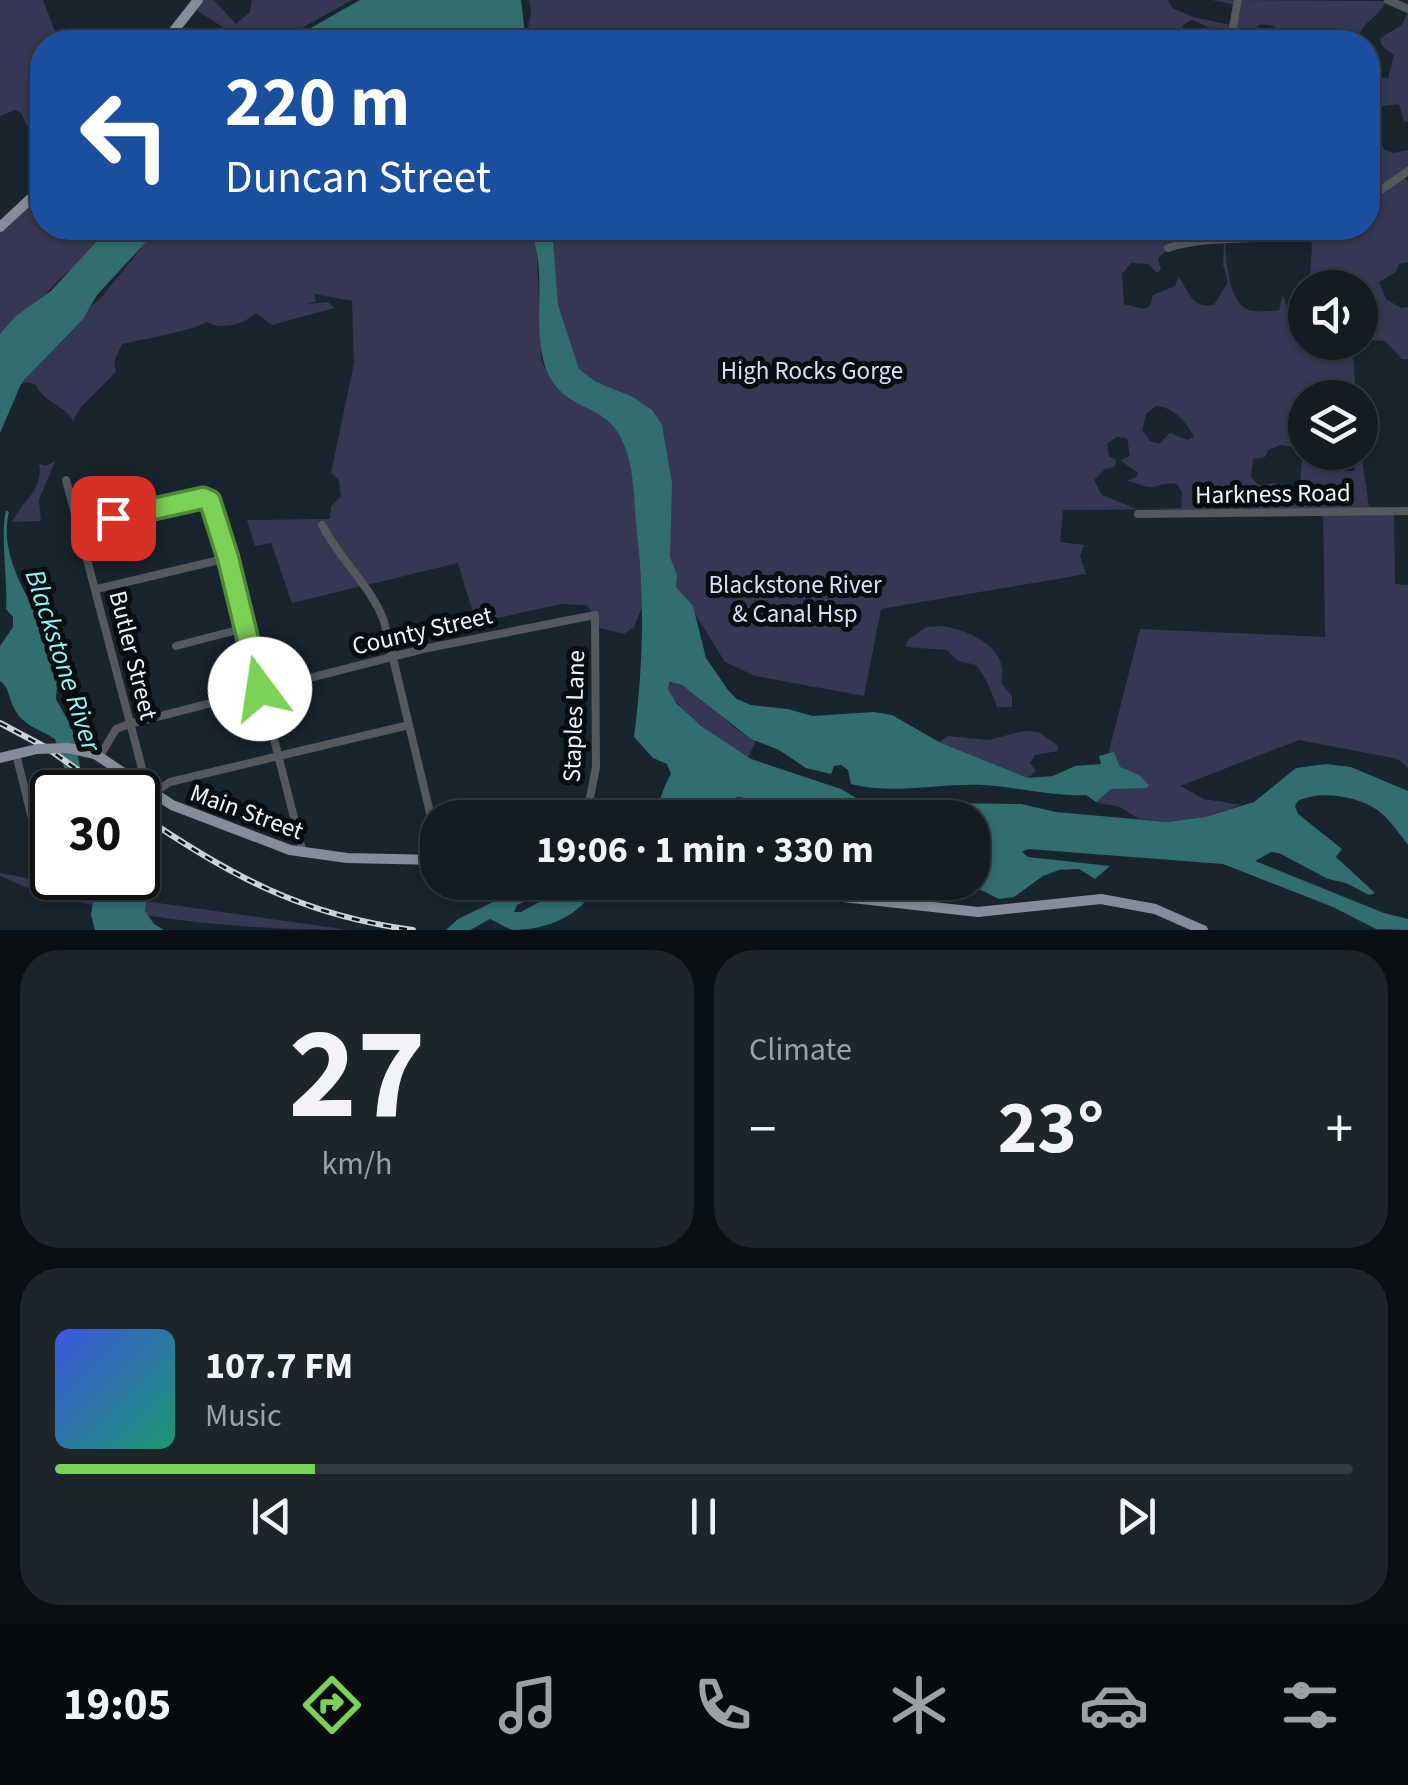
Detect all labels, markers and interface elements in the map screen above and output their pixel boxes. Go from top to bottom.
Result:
text: 220 m [225,53,410,153]
icon: left [60,70,190,200]
text: Duncan Street [225,146,491,210]
map controls [1288,270,1378,470]
button: sound [1288,270,1378,360]
park label: High Rocks Gorge [721,353,903,389]
button: layers [1288,380,1378,470]
street label: Harkness Road [1195,475,1351,513]
pin [71,476,156,561]
icon: arrive [86,491,141,546]
water label: Blackstone River [15,564,112,758]
park label: Blackstone River & Canal Hsp [708,567,882,632]
street label: Butler Street [100,587,167,724]
street label: County Street [349,597,496,665]
position arrow [208,637,312,741]
street label: Staples Lane [554,649,594,783]
speed limit sign: 30 [30,770,160,900]
street label: Main Street [185,775,309,849]
text: 19:06 · 1 min · 330 m [536,823,874,877]
text: 27 [288,983,426,1168]
text: Climate [749,1027,852,1073]
text: 23° [998,1075,1104,1182]
text: − [749,1091,776,1169]
text: + [1326,1091,1353,1169]
text: km/h [322,1141,392,1187]
text: 107.7 FM [205,1339,353,1393]
text: Music [205,1393,282,1439]
icon: previous [244,1489,299,1544]
icon: pause [676,1489,731,1544]
icon: next [1109,1489,1164,1544]
icon: directions [297,1670,367,1740]
icon: music [493,1670,563,1740]
icon: phone [688,1670,758,1740]
icon: climate [884,1670,954,1740]
icon: car [1079,1670,1149,1740]
icon: filters [1275,1670,1345,1740]
text: 19:05 [63,1673,171,1737]

